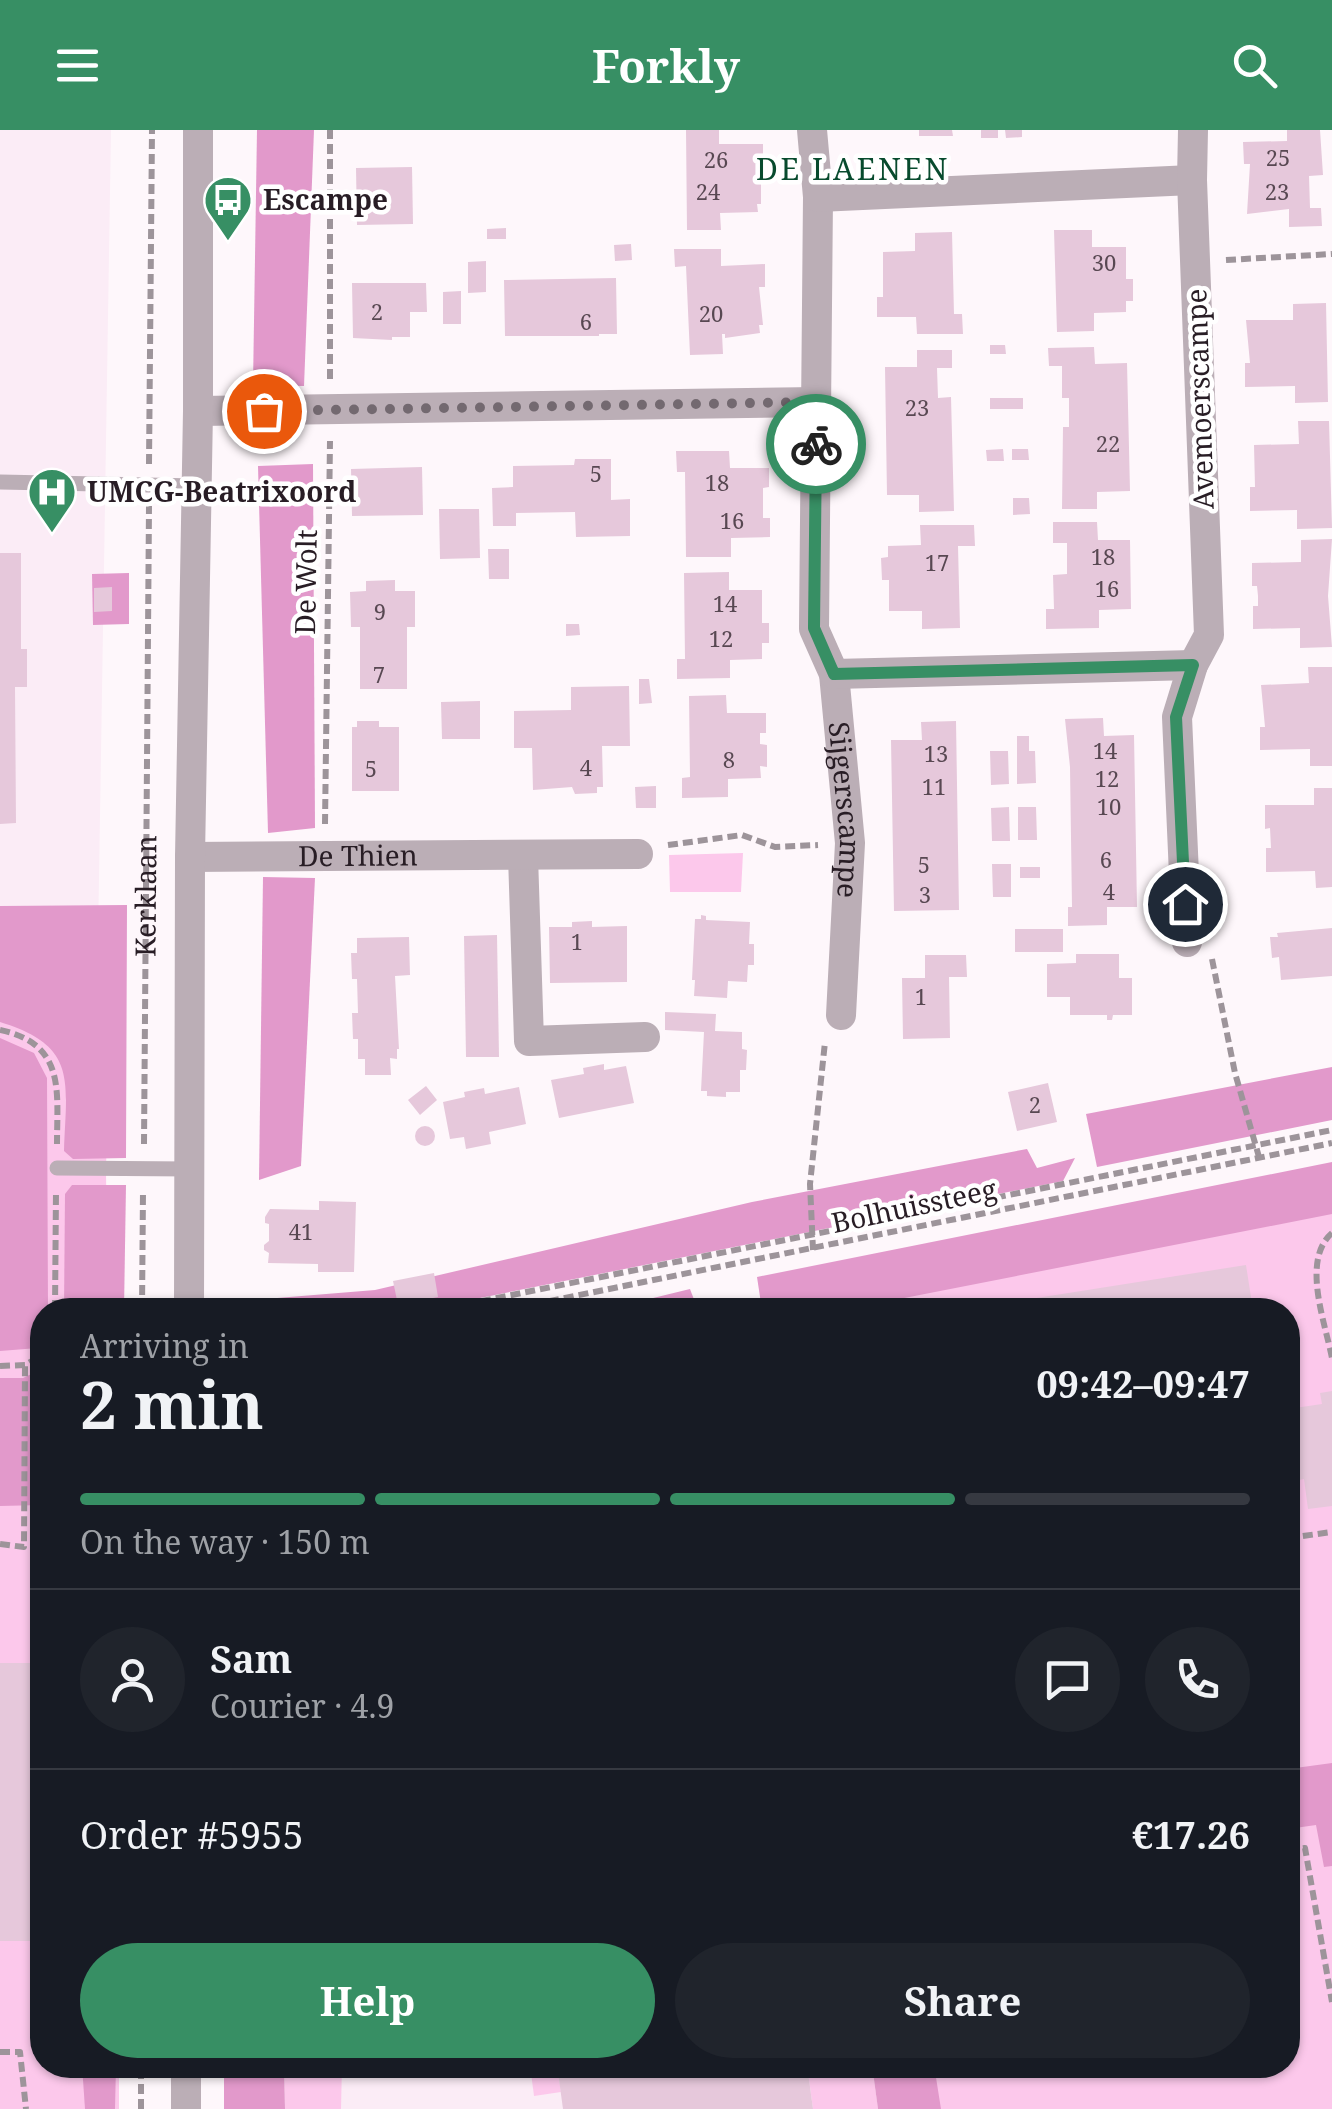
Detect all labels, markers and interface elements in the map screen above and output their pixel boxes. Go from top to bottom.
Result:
text: Forkly [592,35,740,96]
icon: menu [50,38,105,93]
icon: search [1227,38,1282,93]
house number: 25 [1266,142,1290,172]
house number: 26 [704,144,728,174]
district label: DE LAENEN [756,148,950,189]
bus stop icon: Escampe [202,174,254,242]
house number: 24 [696,176,720,206]
house number: 23 [1265,176,1289,206]
place label: Escampe [263,180,388,218]
house number: 30 [1092,247,1116,277]
street label: Avemoerscampe [1176,288,1222,510]
house number: 2 [371,296,383,326]
house number: 20 [699,298,723,328]
house number: 6 [580,306,592,336]
pin [222,369,307,454]
icon: bag [237,384,292,439]
house number: 23 [905,392,929,422]
courier [766,394,866,494]
icon: bike [789,417,844,472]
house number: 22 [1096,428,1120,458]
house number: 5 [590,458,602,488]
hospital icon: UMCG-Beatrixoord [26,466,78,534]
house number: 18 [705,467,729,497]
place label: UMCG-Beatrixoord [87,472,356,510]
house number: 16 [720,505,744,535]
street label: De Wolt [285,529,325,635]
house number: 18 [1091,541,1115,571]
house number: 17 [925,547,949,577]
house number: 16 [1095,573,1119,603]
house number: 14 [713,588,737,618]
house number: 9 [374,596,386,626]
house number: 12 [709,623,733,653]
house number: 7 [373,659,385,689]
street label: Sijgerscampe [821,720,870,899]
house number: 14 [1093,735,1117,765]
house number: 13 [924,738,948,768]
house number: 8 [723,744,735,774]
house number: 4 [580,752,592,782]
house number: 5 [365,753,377,783]
house number: 12 [1095,763,1119,793]
house number: 11 [922,771,946,801]
house number: 10 [1097,791,1121,821]
street label: Kerklaan [125,835,164,957]
street label: De Thien [298,835,418,874]
house number: 6 [1100,844,1112,874]
house number: 5 [918,849,930,879]
pin [1143,862,1228,947]
house number: 4 [1103,876,1115,906]
icon: home [1158,877,1213,932]
house number: 3 [919,879,931,909]
house number: 1 [571,926,583,956]
house number: 1 [915,981,927,1011]
house number: 2 [1029,1089,1041,1119]
street label: Bolhuissteeg [828,1169,1000,1241]
house number: 41 [289,1216,313,1246]
text: Arriving in [80,1324,249,1367]
text: 09:42–09:47 [1036,1357,1250,1409]
text: 2 min [80,1360,264,1448]
text: On the way · 150 m [80,1520,370,1563]
button: person [80,1627,185,1732]
button: chat [1015,1627,1120,1732]
button: phone [1145,1627,1250,1732]
text: Sam [210,1632,292,1684]
text: Courier · 4.9 [210,1684,394,1727]
text: Order #5955 [80,1808,304,1860]
text: €17.26 [1132,1808,1250,1860]
button: Help [80,1943,655,2058]
button: Share [675,1943,1250,2058]

